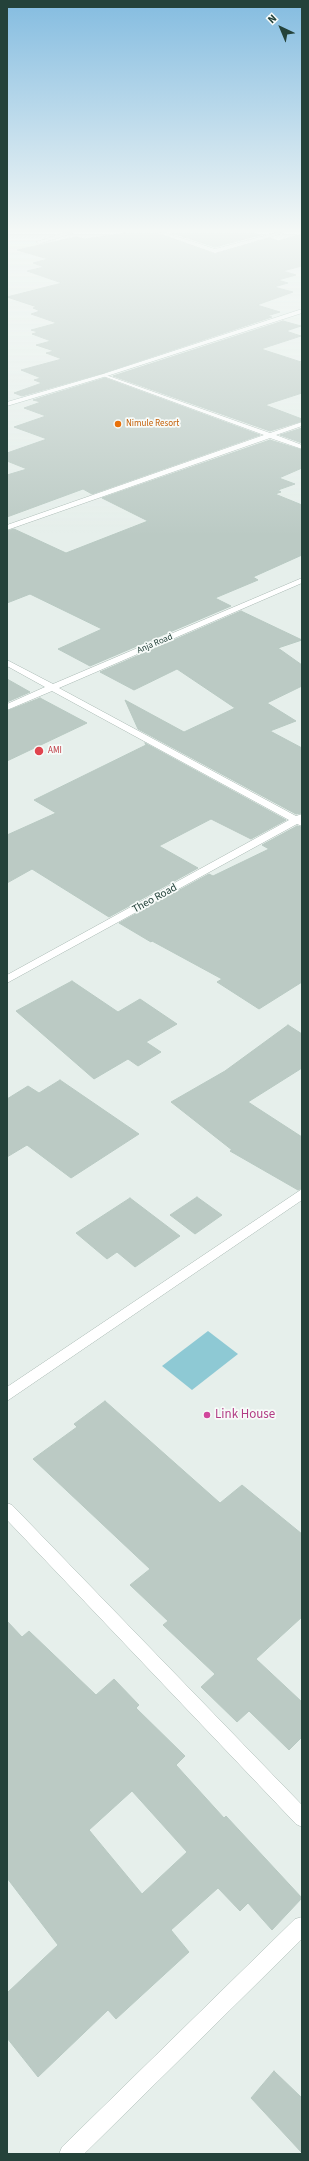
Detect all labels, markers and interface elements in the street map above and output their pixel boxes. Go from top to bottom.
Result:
north arrow [261,8,301,48]
text: N [264,11,280,27]
marker: Nimule Resort [113,419,123,429]
place label: Nimule Resort [126,419,179,429]
street label: Anja Road [136,632,174,656]
marker: AMI [33,745,45,757]
place label: AMI [48,746,62,756]
street label: Theo Road [130,881,180,917]
place label: Link House [215,1407,275,1423]
marker: Link House [202,1410,212,1420]

